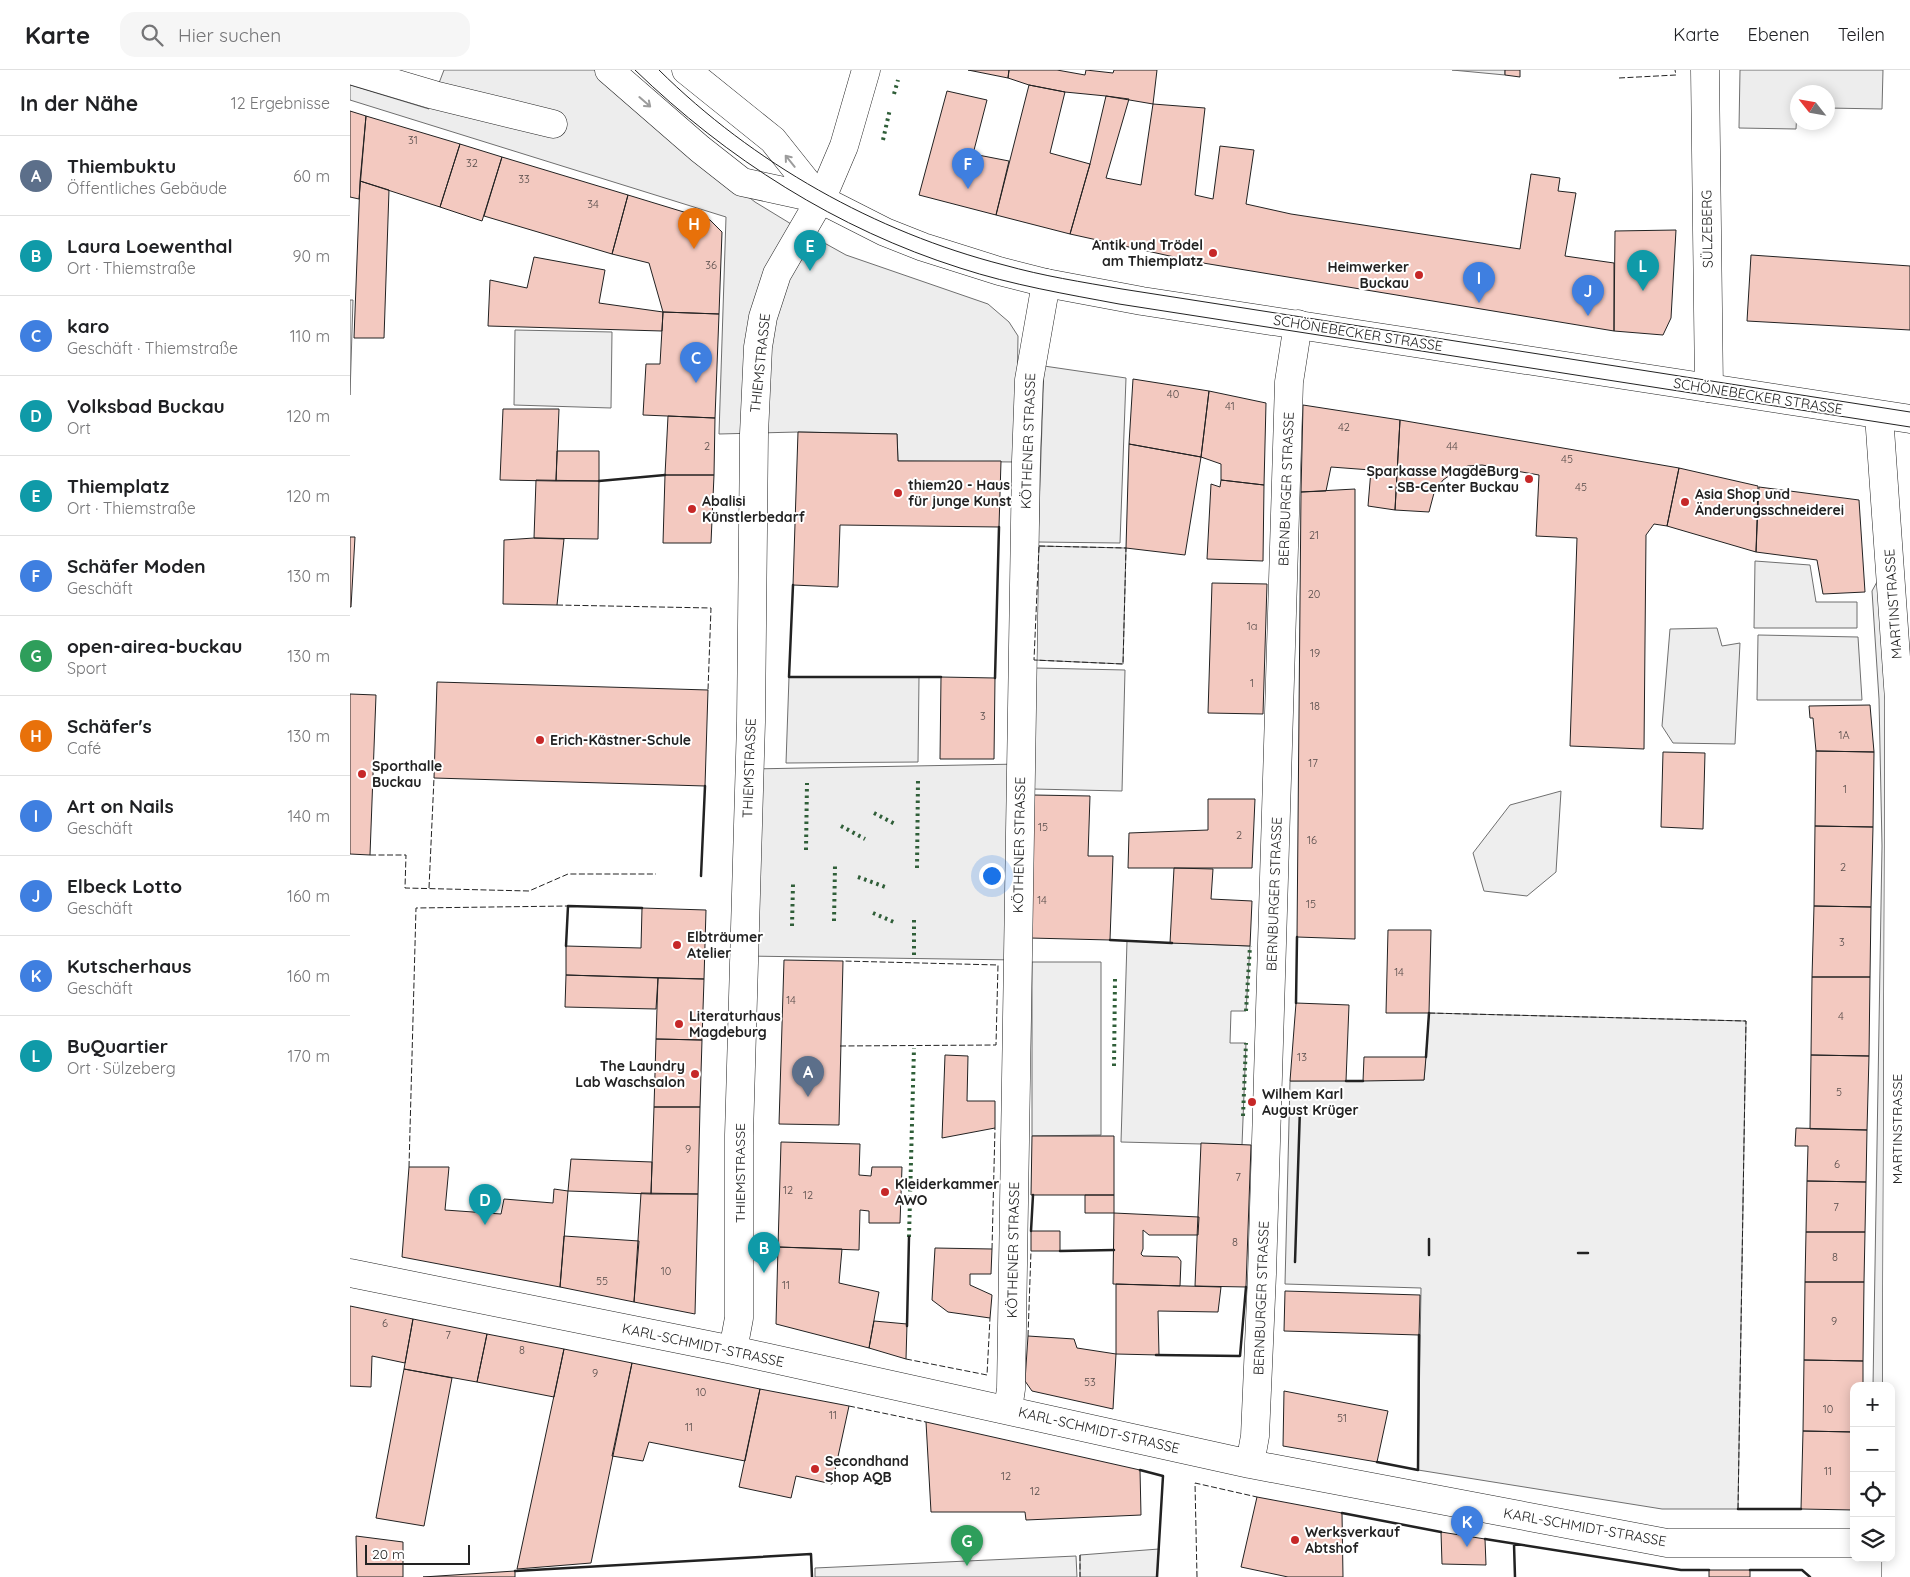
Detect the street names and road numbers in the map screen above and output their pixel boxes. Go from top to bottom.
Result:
street label: SÜLZEBERG [1697,190,1717,268]
street label: SCHÖNEBECKER STRASSE [1272,311,1444,355]
street label: THIEMSTRASSE [746,312,774,414]
street label: KÖTHENER STRASSE [1017,372,1039,510]
street label: SCHÖNEBECKER STRASSE [1672,374,1844,418]
street label: BERNBURGER STRASSE [1274,412,1298,566]
street label: MARTINSTRASSE [1880,548,1906,660]
street label: THIEMSTRASSE [738,718,760,818]
street label: KÖTHENER STRASSE [1009,777,1029,913]
street label: BERNBURGER STRASSE [1262,817,1286,971]
street label: MARTINSTRASSE [1888,1074,1906,1184]
street label: THIEMSTRASSE [731,1123,749,1223]
street label: KÖTHENER STRASSE [1003,1182,1023,1318]
street label: BERNBURGER STRASSE [1249,1221,1273,1375]
street label: KARL-SCHMIDT-STRASSE [620,1319,786,1371]
street label: KARL-SCHMIDT-STRASSE [1017,1403,1182,1457]
street label: KARL-SCHMIDT-STRASSE [1502,1504,1668,1550]

